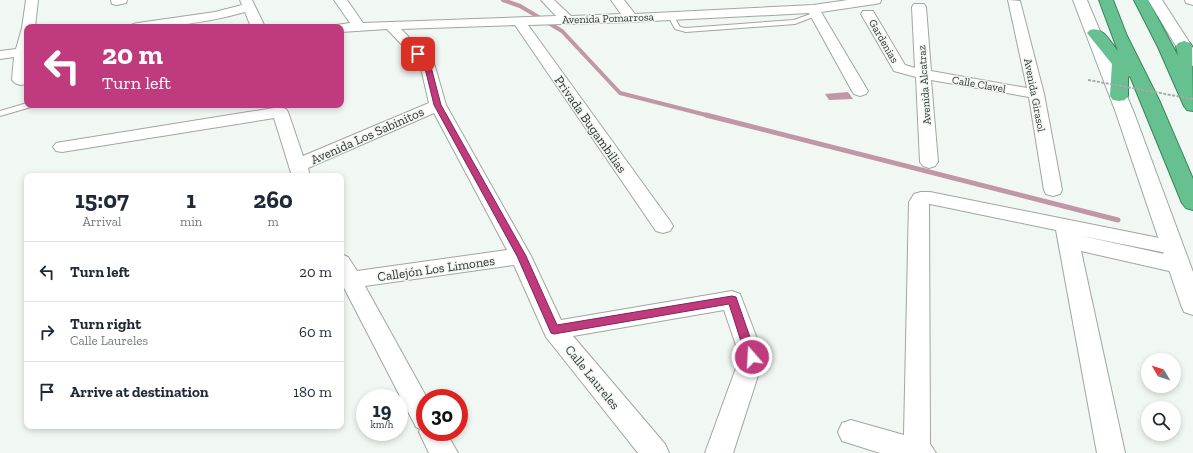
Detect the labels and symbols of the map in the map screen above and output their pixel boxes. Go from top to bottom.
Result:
street label: Avenida Pomarrosa [562,10,655,27]
street label: Gardenias [866,17,901,66]
pin [401,37,435,71]
street label: Avenida Alcatraz [915,45,934,125]
street label: Avenida Girasol [1021,57,1048,133]
street label: Privada Bugambilias [551,73,630,176]
street label: Calle Clavel [951,73,1007,96]
street label: Avenida Los Sabinitos [308,104,426,167]
street label: Callejón Los Limones [376,253,496,285]
position arrow [731,336,773,378]
street label: Calle Laureles [562,342,623,413]
north arrow [1141,353,1181,393]
speed limit sign: 30 [416,389,468,441]

